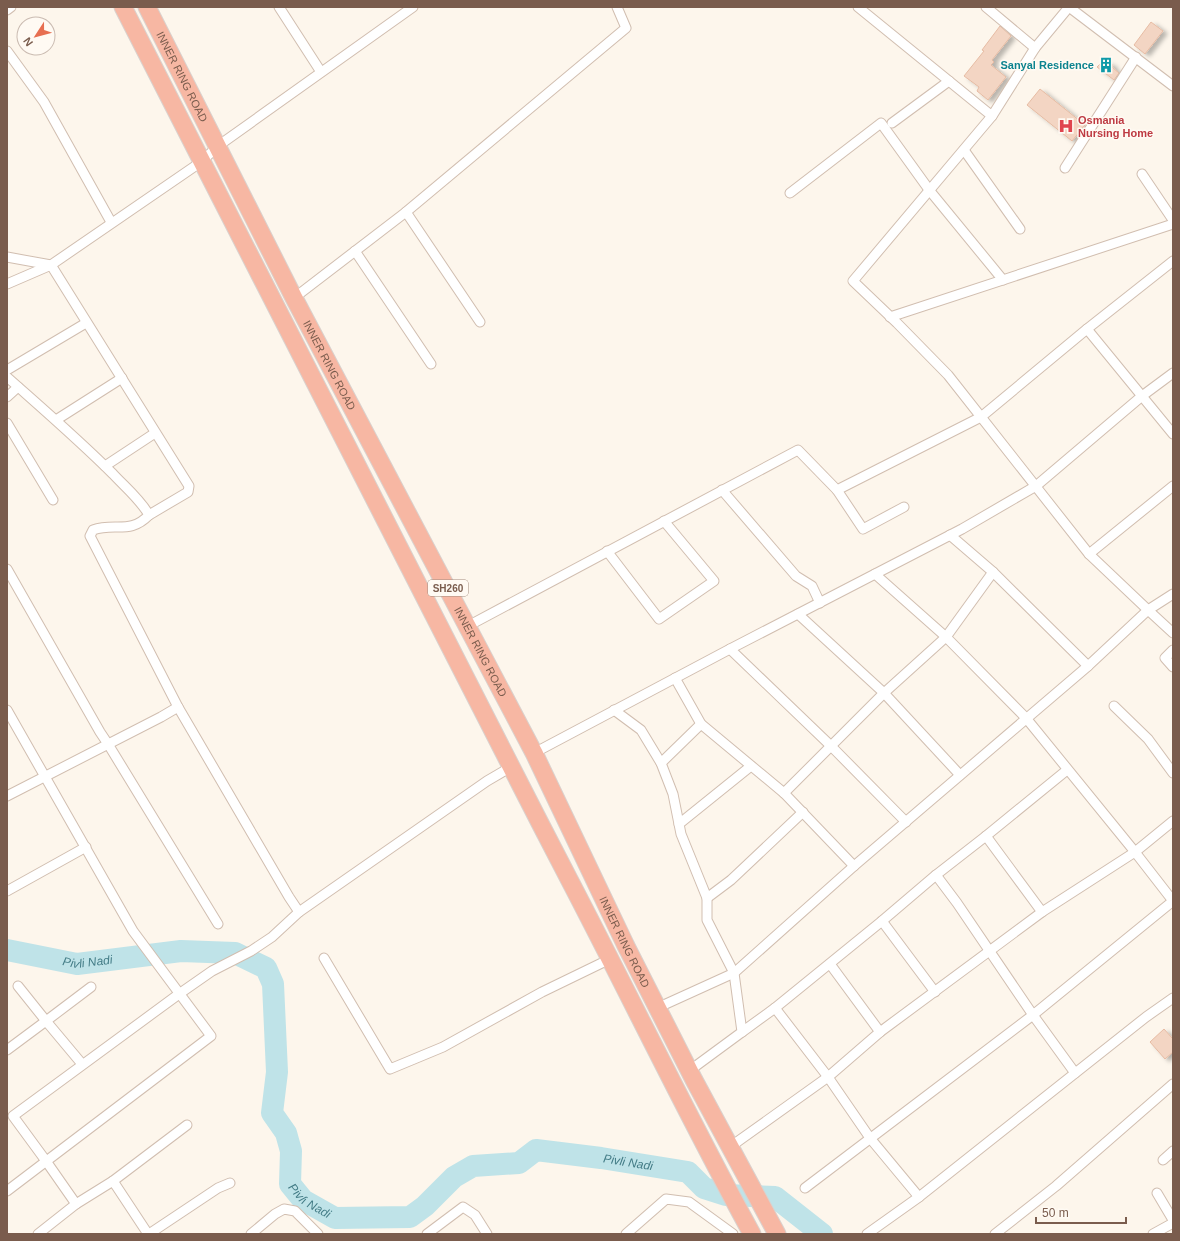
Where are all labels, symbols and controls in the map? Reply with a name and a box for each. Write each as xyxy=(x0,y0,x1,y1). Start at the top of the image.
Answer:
north arrow xyxy=(16,16,56,56)
street label: INNER RING ROAD xyxy=(154,29,210,124)
text: N xyxy=(21,35,35,49)
building icon: Sanyal Residence xyxy=(1097,56,1115,74)
place label: Sanyal Residence xyxy=(1000,59,1094,71)
place label: Osmania Nursing Home xyxy=(1078,114,1153,139)
hospital icon: Osmania Nursing Home xyxy=(1057,117,1075,135)
street label: INNER RING ROAD xyxy=(301,318,358,412)
road number: SH260 xyxy=(428,580,468,596)
street label: INNER RING ROAD xyxy=(452,605,509,699)
street label: INNER RING ROAD xyxy=(597,895,652,989)
water label: Pivli Nadi xyxy=(61,953,114,972)
water label: Pivli Nadi xyxy=(602,1151,654,1173)
water label: Pivli Nadi xyxy=(285,1181,334,1221)
scale bar xyxy=(1036,1199,1126,1225)
text: 50 m xyxy=(1042,1206,1069,1220)

